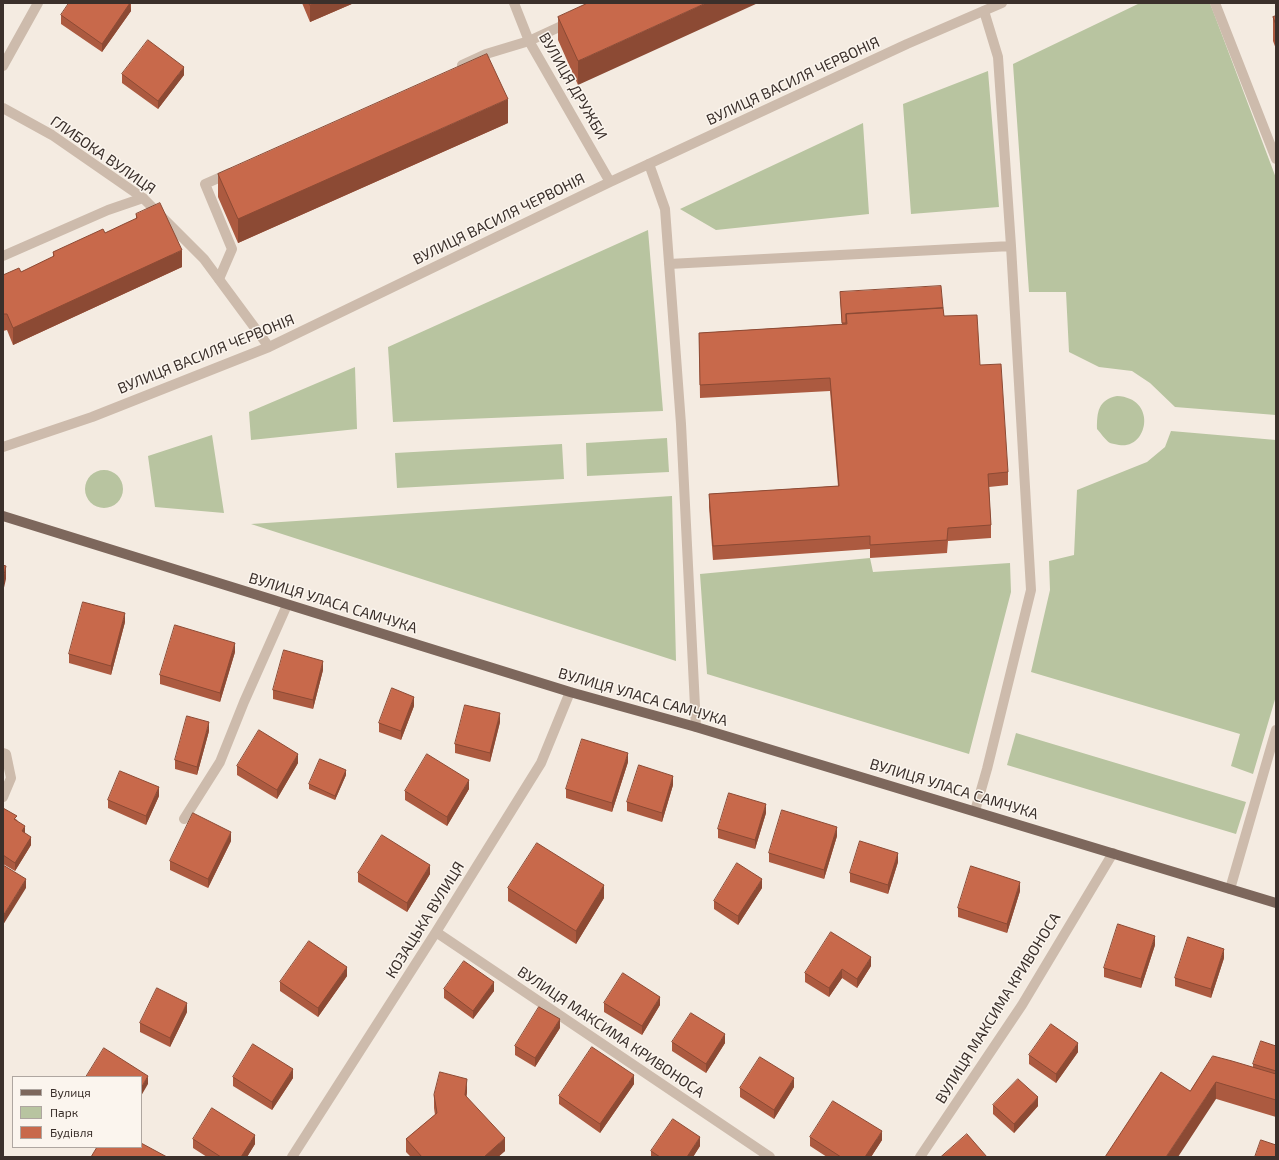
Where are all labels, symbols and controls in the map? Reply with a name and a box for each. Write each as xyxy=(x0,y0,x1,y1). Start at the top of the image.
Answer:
street label: ВУЛИЦЯ ДРУЖБИ xyxy=(535,29,611,143)
street label: ВУЛИЦЯ ВАСИЛЯ ЧЕРВОНІЯ xyxy=(704,33,882,129)
street label: ГЛИБОКА ВУЛИЦЯ xyxy=(47,112,159,198)
street label: ВУЛИЦЯ ВАСИЛЯ ЧЕРВОНІЯ xyxy=(410,169,588,269)
street label: ВУЛИЦЯ ВАСИЛЯ ЧЕРВОНІЯ xyxy=(115,310,297,398)
street label: ВУЛИЦЯ УЛАСА САМЧУКА xyxy=(247,569,419,637)
street label: ВУЛИЦЯ УЛАСА САМЧУКА xyxy=(556,664,730,730)
street label: ВУЛИЦЯ УЛАСА САМЧУКА xyxy=(868,755,1040,823)
street label: КОЗАЦЬКА ВУЛИЦЯ xyxy=(382,858,468,982)
street label: ВУЛИЦЯ МАКСИМА КРИВОНОСА xyxy=(932,909,1064,1107)
street label: ВУЛИЦЯ МАКСИМА КРИВОНОСА xyxy=(514,963,708,1101)
legend xyxy=(12,1076,142,1148)
text: Вулиця xyxy=(50,1085,91,1099)
text: Парк xyxy=(50,1105,78,1119)
text: Будівля xyxy=(50,1125,93,1139)

